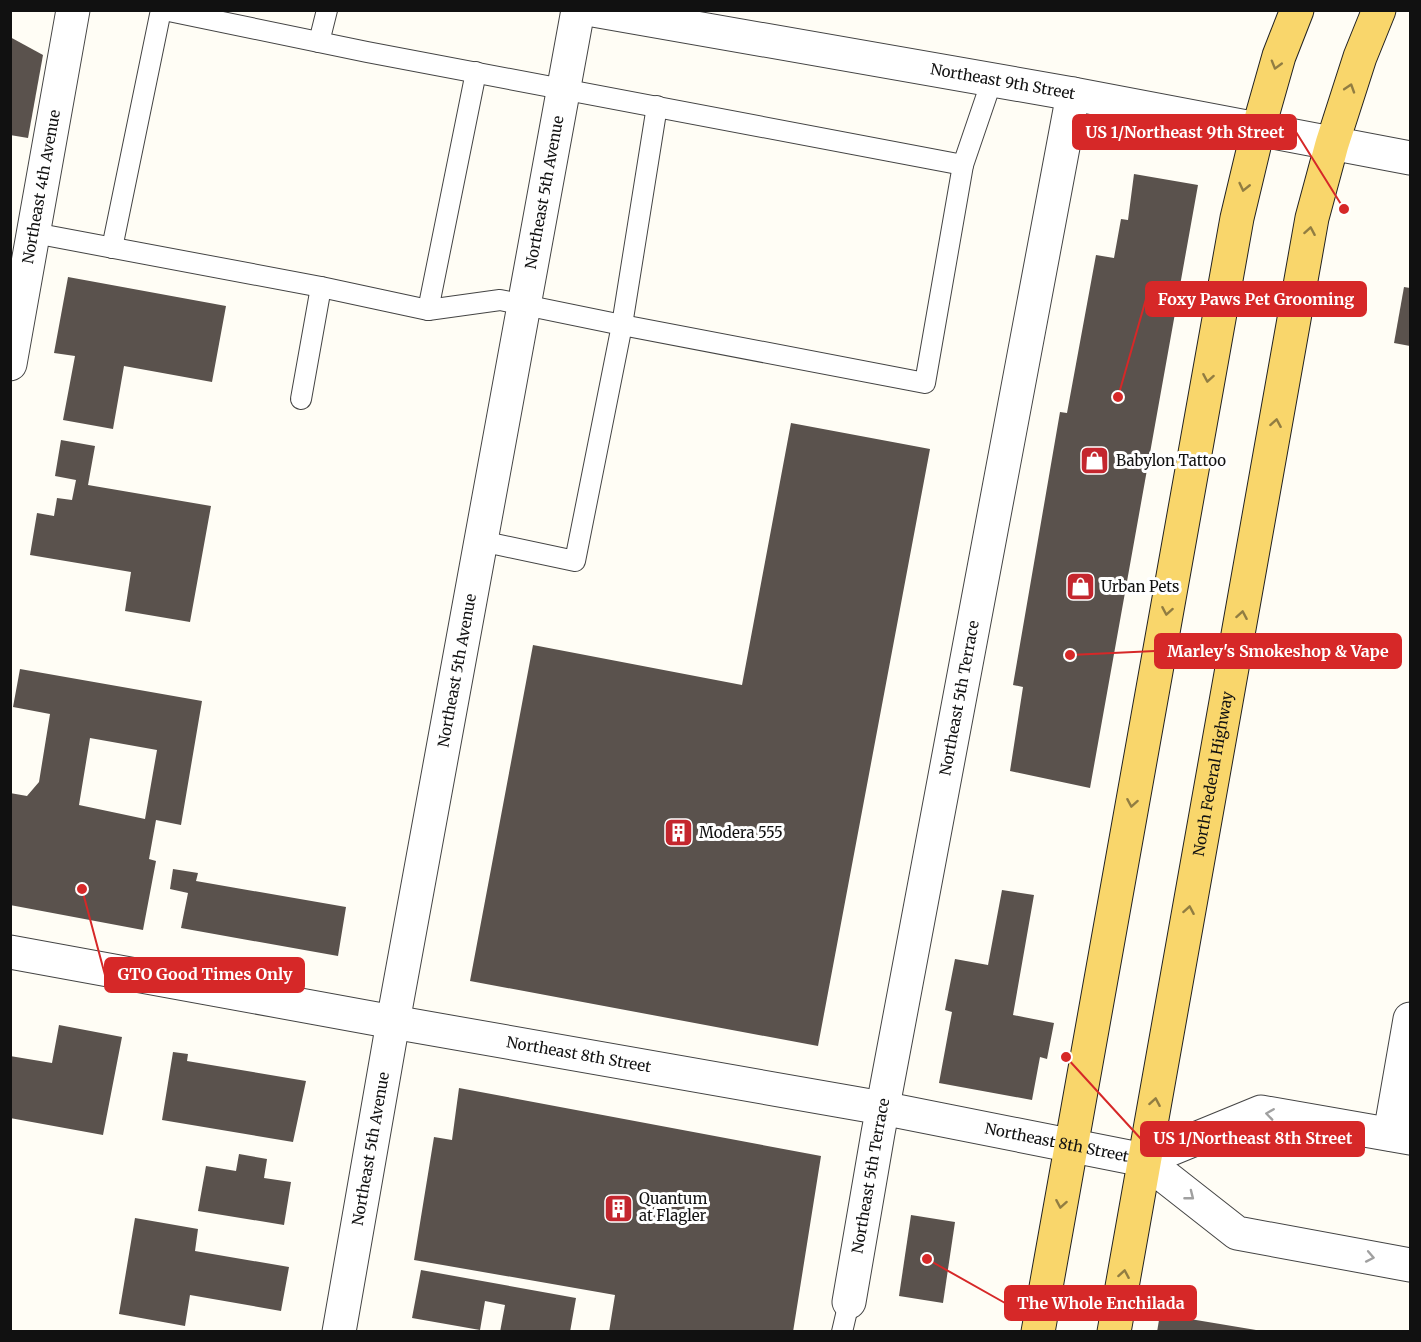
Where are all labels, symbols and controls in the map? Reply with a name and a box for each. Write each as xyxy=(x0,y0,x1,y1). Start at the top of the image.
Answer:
street label: Northeast 9th Street xyxy=(929,59,1077,103)
one-way arrow xyxy=(1271,59,1283,70)
one-way arrow xyxy=(1343,83,1355,94)
street label: Northeast 4th Avenue xyxy=(18,108,64,265)
street label: Northeast 5th Avenue xyxy=(521,114,568,271)
callout: US 1/Northeast 9th Street xyxy=(1073,115,1296,149)
text: US 1/Northeast 9th Street xyxy=(1086,122,1285,142)
one-way arrow xyxy=(1239,181,1252,191)
one-way arrow xyxy=(1303,227,1315,236)
callout: Foxy Paws Pet Grooming xyxy=(1146,282,1366,316)
text: Foxy Paws Pet Grooming xyxy=(1158,289,1354,309)
one-way arrow xyxy=(1203,374,1215,383)
one-way arrow xyxy=(1269,419,1281,428)
shop icon: Babylon Tattoo xyxy=(1079,445,1111,477)
place label: Babylon Tattoo xyxy=(1116,451,1226,470)
shop icon: Urban Pets xyxy=(1064,571,1096,603)
place label: Urban Pets xyxy=(1101,577,1179,596)
street label: Northeast 5th Avenue xyxy=(433,592,480,749)
one-way arrow xyxy=(1161,607,1173,616)
one-way arrow xyxy=(1235,611,1247,620)
street label: Northeast 5th Terrace xyxy=(935,619,983,777)
callout: Marley's Smokeshop & Vape xyxy=(1155,634,1401,668)
text: Marley's Smokeshop & Vape xyxy=(1167,641,1389,661)
street label: North Federal Highway xyxy=(1189,689,1237,858)
one-way arrow xyxy=(1126,798,1139,808)
building icon: Modera 555 xyxy=(662,817,694,849)
place label: Modera 555 xyxy=(699,823,783,842)
one-way arrow xyxy=(1182,906,1195,916)
callout: GTO Good Times Only xyxy=(105,958,304,992)
text: GTO Good Times Only xyxy=(118,964,293,984)
street label: Northeast 8th Street xyxy=(505,1032,653,1076)
street label: Northeast 5th Avenue xyxy=(348,1070,393,1227)
street label: Northeast 5th Terrace xyxy=(847,1096,893,1255)
one-way arrow xyxy=(1148,1098,1160,1107)
one-way arrow xyxy=(1266,1108,1275,1120)
street label: Northeast 8th Street xyxy=(983,1119,1131,1166)
callout: US 1/Northeast 8th Street xyxy=(1141,1122,1364,1156)
text: US 1/Northeast 8th Street xyxy=(1154,1128,1353,1148)
place label: Quantum at Flagler xyxy=(639,1189,707,1225)
one-way arrow xyxy=(1183,1189,1194,1200)
building icon: Quantum at Flagler xyxy=(602,1192,634,1224)
one-way arrow xyxy=(1055,1198,1068,1208)
one-way arrow xyxy=(1366,1251,1375,1263)
one-way arrow xyxy=(1117,1269,1130,1279)
callout: The Whole Enchilada xyxy=(1005,1286,1196,1320)
text: The Whole Enchilada xyxy=(1017,1293,1185,1313)

